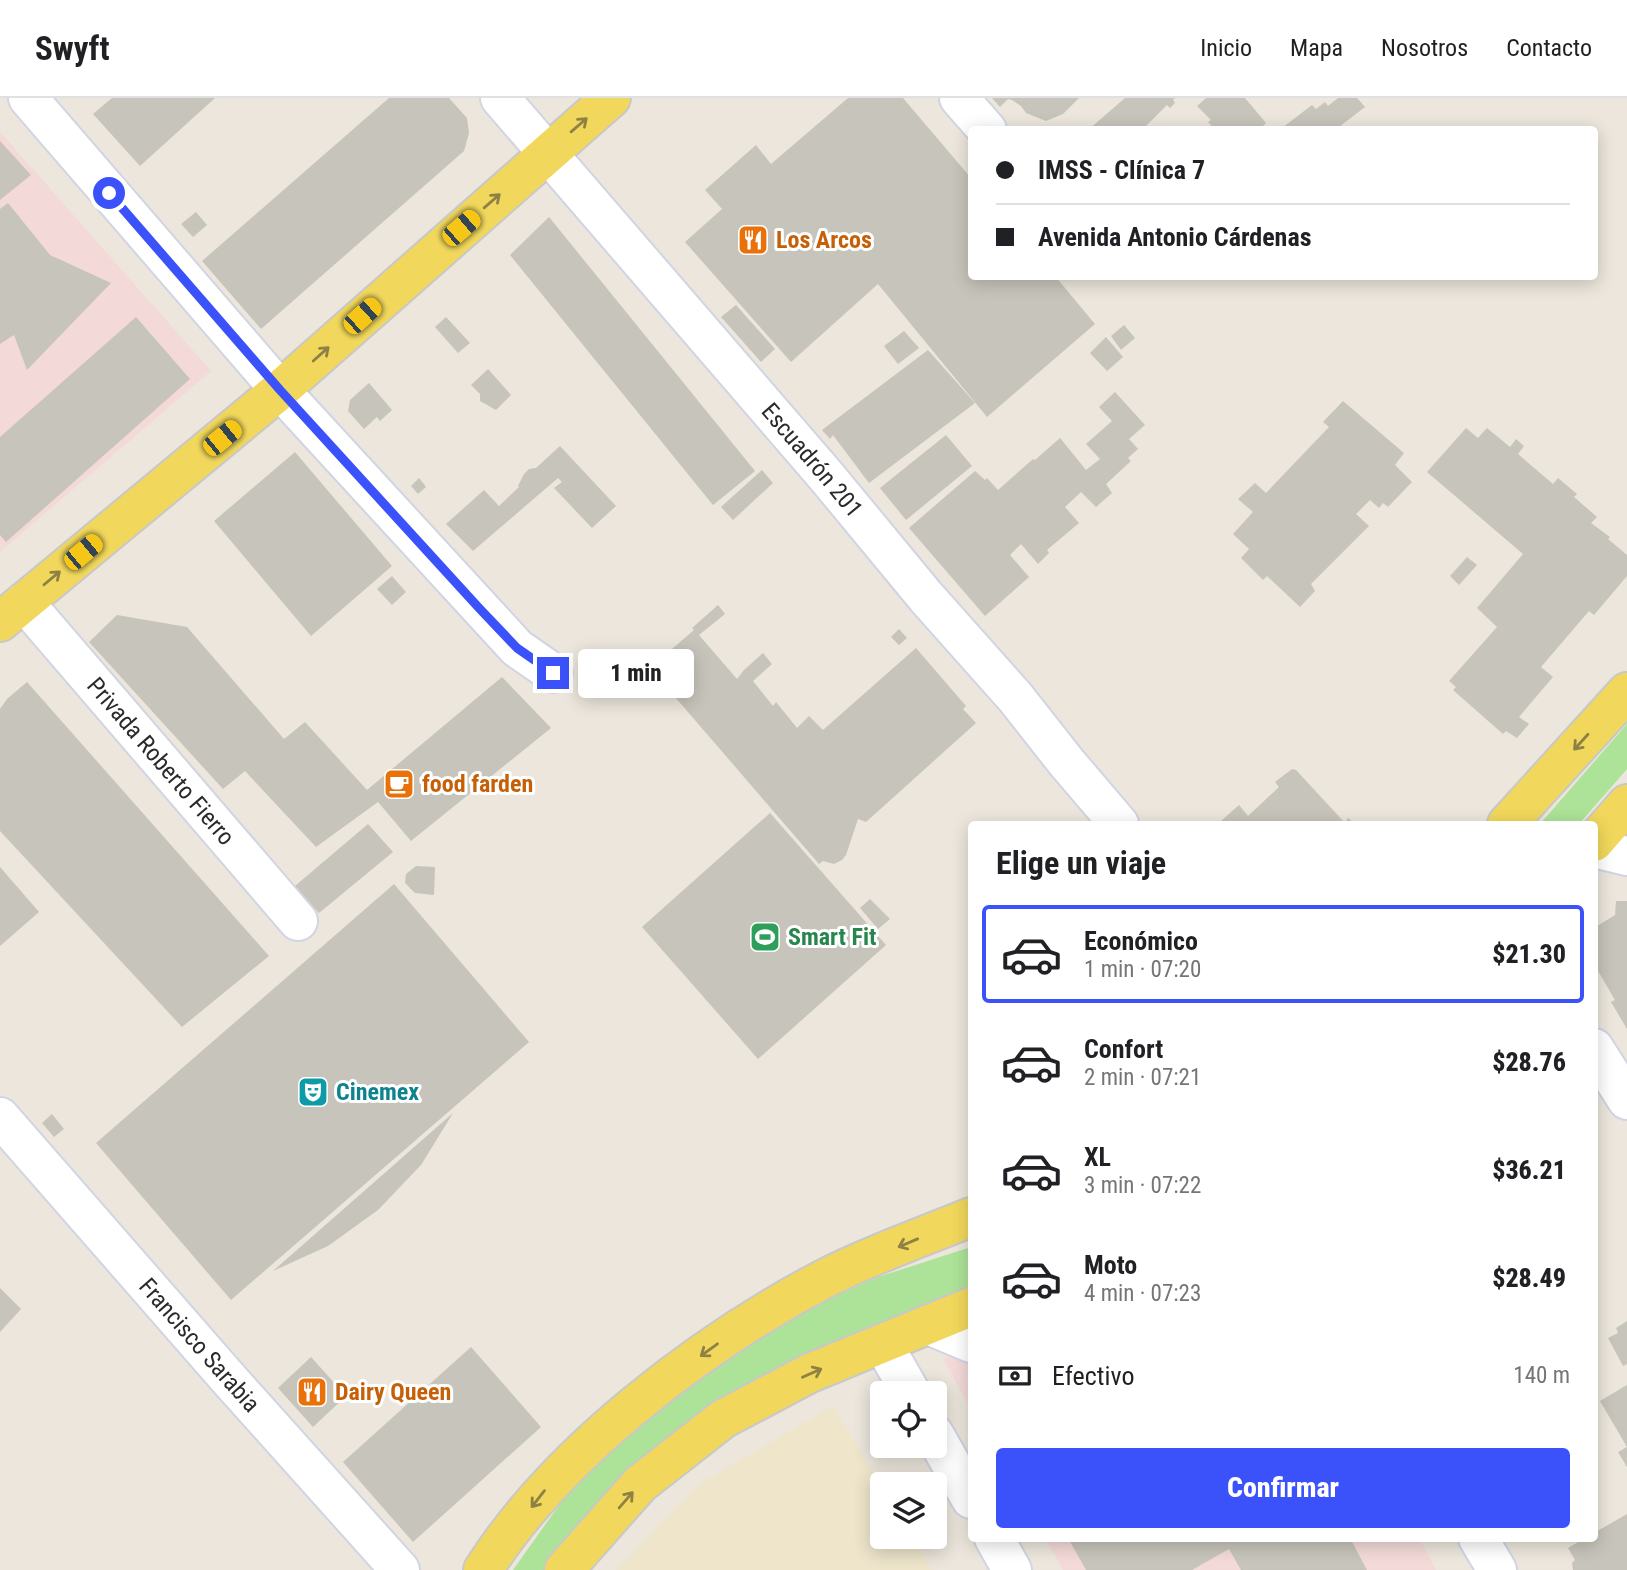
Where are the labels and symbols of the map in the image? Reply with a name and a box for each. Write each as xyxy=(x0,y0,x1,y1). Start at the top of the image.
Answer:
one-way arrow xyxy=(570,117,588,133)
route start xyxy=(93,177,125,209)
one-way arrow xyxy=(483,193,501,209)
car xyxy=(439,206,484,250)
restaurant icon: Los Arcos xyxy=(736,223,770,257)
place label: Los Arcos xyxy=(776,226,872,254)
car xyxy=(340,294,385,338)
one-way arrow xyxy=(311,346,329,362)
street label: Escuadrón 201 xyxy=(756,398,868,523)
car xyxy=(200,417,245,459)
car xyxy=(61,530,106,574)
one-way arrow xyxy=(43,570,61,586)
callout: 1 min xyxy=(578,648,693,698)
route end xyxy=(537,657,569,689)
street label: Privada Roberto Fierro xyxy=(81,672,240,851)
one-way arrow xyxy=(1573,733,1590,750)
cafe icon: food farden xyxy=(382,767,416,801)
place label: food farden xyxy=(422,770,533,798)
sports icon: Smart Fit xyxy=(748,920,782,954)
place label: Smart Fit xyxy=(788,923,876,951)
theatre icon: Cinemex xyxy=(296,1075,330,1109)
place label: Cinemex xyxy=(336,1078,419,1106)
one-way arrow xyxy=(898,1237,920,1250)
street label: Francisco Sarabia xyxy=(133,1273,266,1418)
one-way arrow xyxy=(700,1343,719,1358)
one-way arrow xyxy=(801,1366,822,1379)
restaurant icon: Dairy Queen xyxy=(295,1375,329,1409)
place label: Dairy Queen xyxy=(335,1378,451,1406)
one-way arrow xyxy=(530,1490,545,1508)
one-way arrow xyxy=(618,1492,634,1510)

